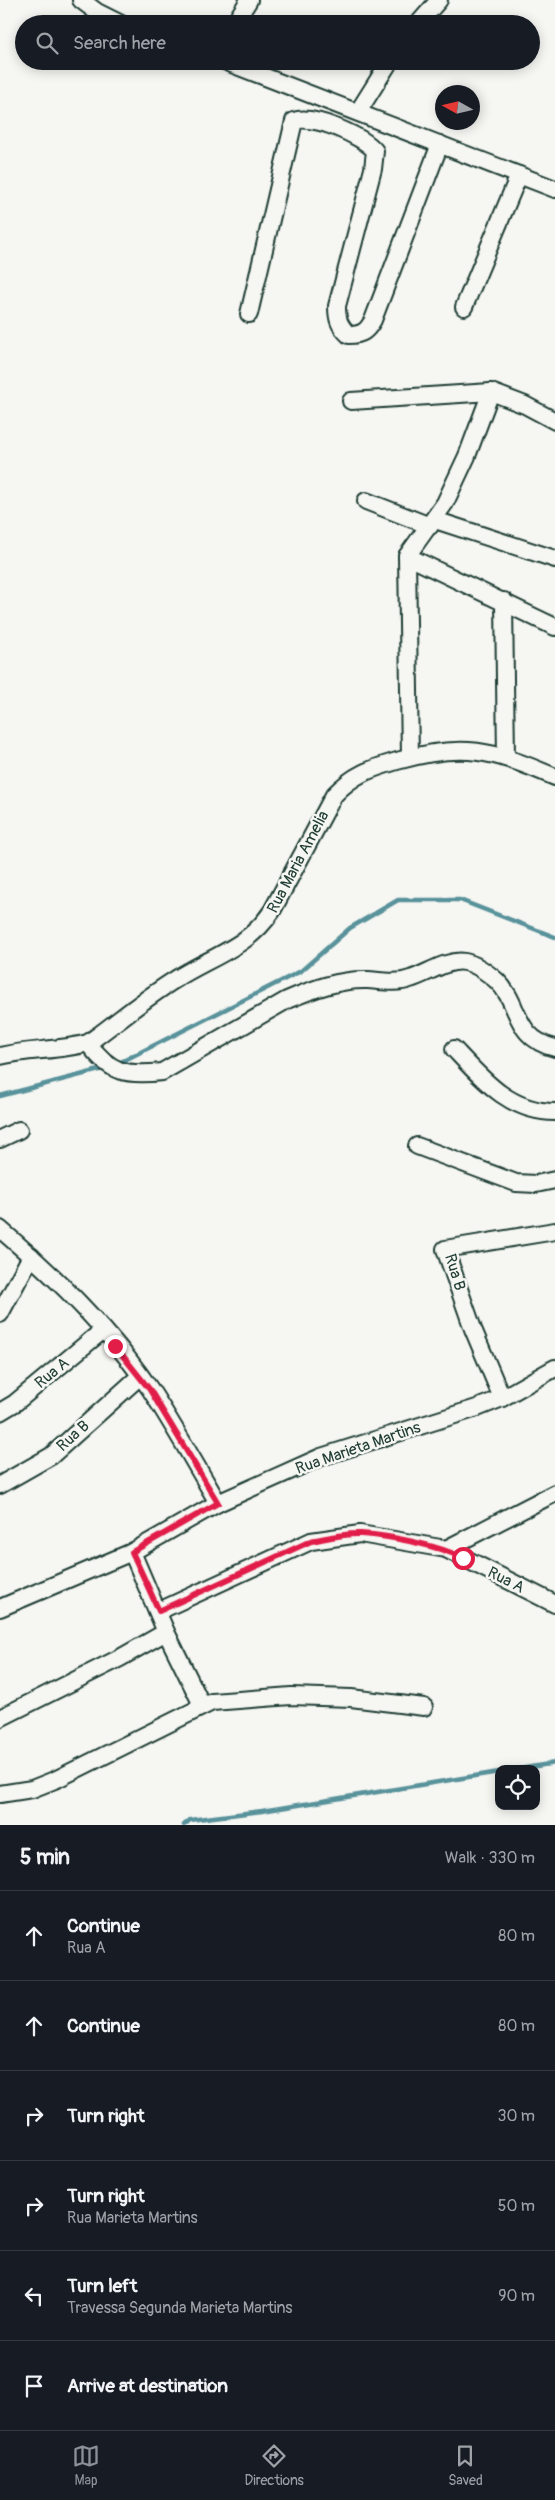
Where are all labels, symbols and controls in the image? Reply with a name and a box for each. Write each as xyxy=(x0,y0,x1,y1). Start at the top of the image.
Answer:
search box xyxy=(15,15,540,70)
icon: search xyxy=(33,29,61,57)
text: Search here xyxy=(73,31,166,55)
north arrow xyxy=(435,85,480,130)
street label: Rua Maria Amelia xyxy=(263,807,333,917)
street label: Rua B xyxy=(440,1251,470,1293)
route end xyxy=(104,1335,127,1358)
street label: Rua A xyxy=(31,1353,73,1393)
street label: Rua B xyxy=(52,1416,94,1456)
street label: Rua Marieta Martins xyxy=(293,1417,423,1479)
route start xyxy=(452,1547,475,1570)
street label: Rua A xyxy=(484,1562,528,1598)
map controls xyxy=(495,1765,540,1810)
button: locate xyxy=(495,1765,540,1810)
text: 5 min xyxy=(20,1844,70,1871)
text: Walk · 330 m xyxy=(445,1848,535,1868)
text: Continue xyxy=(67,1914,140,1938)
icon: ahead xyxy=(20,1922,48,1950)
text: 80 m xyxy=(498,1926,535,1946)
text: Rua A xyxy=(67,1938,106,1958)
icon: ahead xyxy=(20,2012,48,2040)
text: Continue xyxy=(67,2014,140,2038)
text: 80 m xyxy=(498,2016,535,2036)
icon: right xyxy=(20,2102,48,2130)
text: Turn right xyxy=(67,2104,145,2128)
text: 30 m xyxy=(497,2106,535,2126)
text: Turn right xyxy=(67,2184,145,2208)
icon: right xyxy=(20,2192,48,2220)
text: 50 m xyxy=(498,2196,535,2216)
text: Rua Marieta Martins xyxy=(67,2208,198,2228)
text: Turn left xyxy=(67,2274,137,2298)
icon: left xyxy=(20,2282,48,2310)
text: 90 m xyxy=(498,2286,535,2306)
text: Travessa Segunda Marieta Martins xyxy=(67,2298,292,2318)
icon: arrive xyxy=(20,2372,48,2400)
text: Arrive at destination xyxy=(67,2374,228,2398)
tab: Map xyxy=(72,2442,100,2489)
tab: Directions xyxy=(244,2442,304,2489)
tab: Saved xyxy=(448,2442,483,2489)

